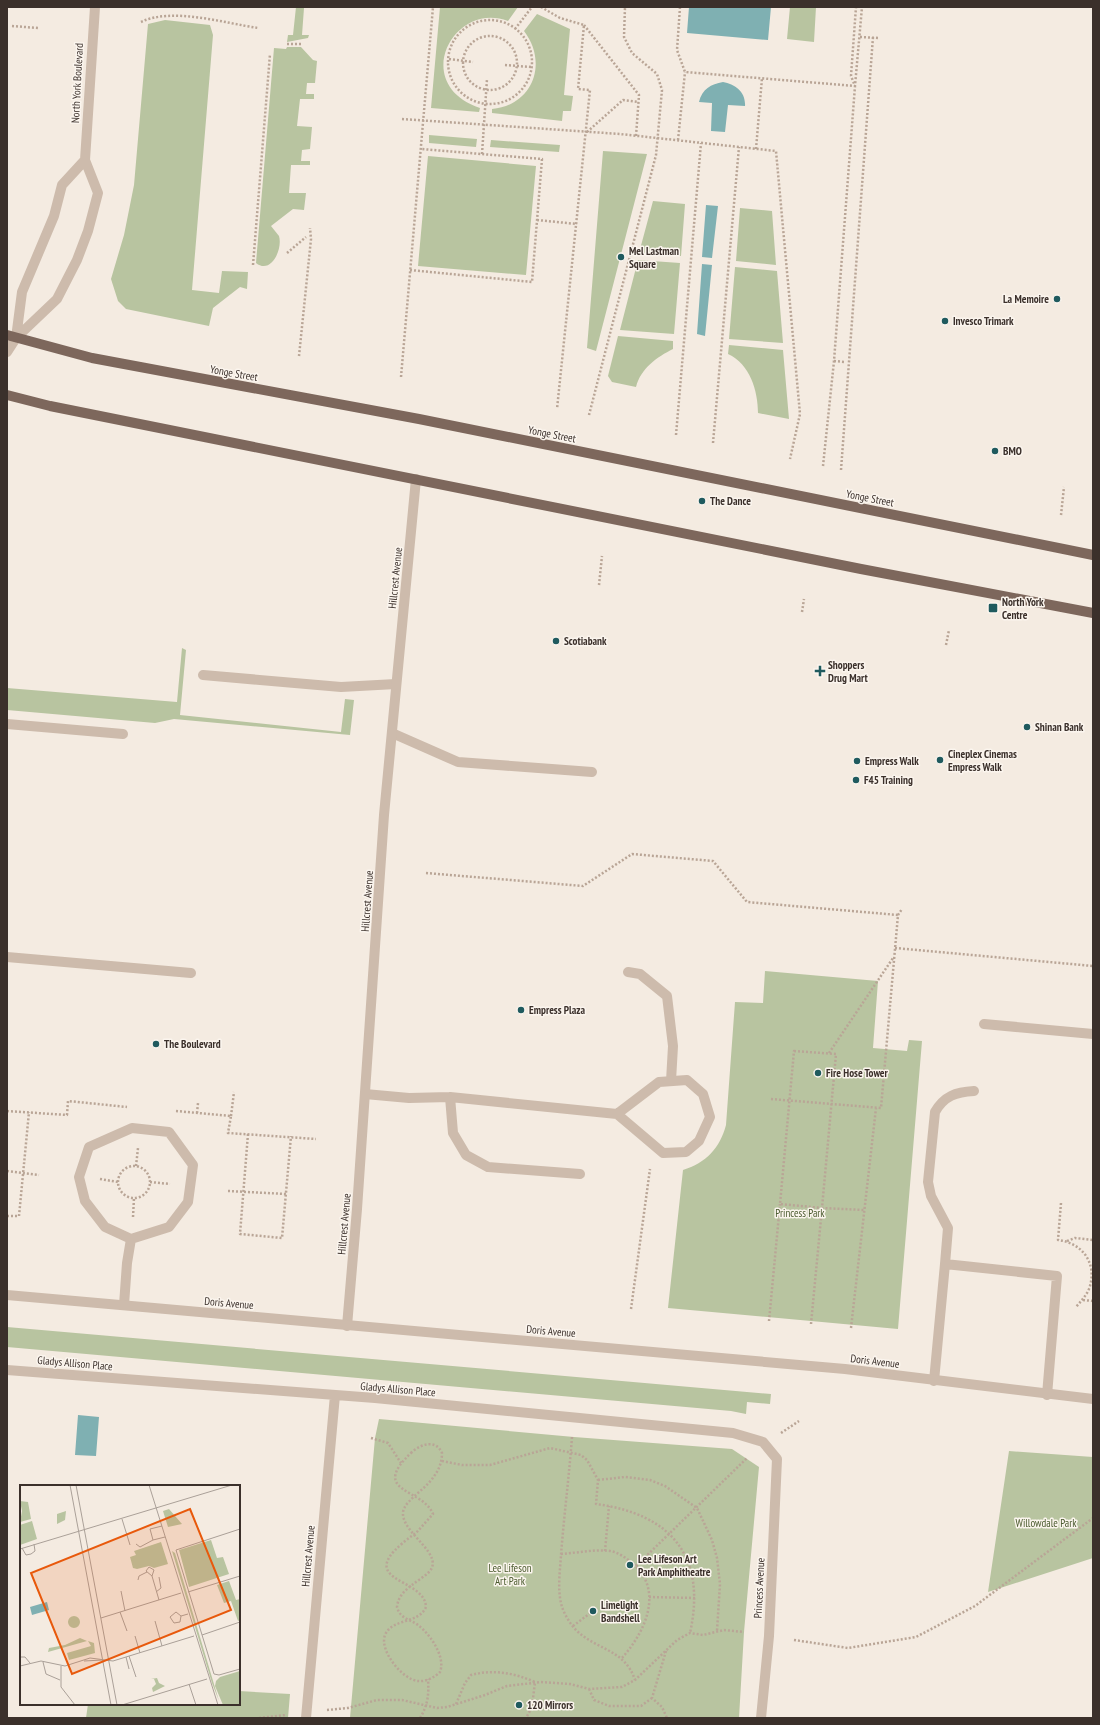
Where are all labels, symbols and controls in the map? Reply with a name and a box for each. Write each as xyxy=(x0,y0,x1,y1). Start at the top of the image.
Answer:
street label: North York Boulevard xyxy=(68,42,86,123)
place label: Mel Lastman Square xyxy=(629,244,679,271)
marker: Mel Lastman Square xyxy=(616,252,626,262)
place label: La Memoire xyxy=(1003,292,1049,306)
marker: La Memoire xyxy=(1052,294,1062,304)
place label: Invesco Trimark xyxy=(953,314,1014,328)
marker: Invesco Trimark xyxy=(940,316,950,326)
street label: Yonge Street xyxy=(209,362,259,384)
street label: Yonge Street xyxy=(527,423,577,445)
place label: BMO xyxy=(1003,444,1022,458)
marker: BMO xyxy=(990,446,1000,456)
street label: Yonge Street xyxy=(845,487,895,509)
place label: The Dance xyxy=(710,494,751,508)
marker: The Dance xyxy=(697,496,707,506)
street label: Hillcrest Avenue xyxy=(385,546,405,609)
place label: North York Centre xyxy=(1002,595,1044,622)
marker: North York Centre xyxy=(987,602,999,614)
place label: Scotiabank xyxy=(564,634,607,648)
marker: Scotiabank xyxy=(551,636,561,646)
place label: Shoppers Drug Mart xyxy=(828,658,868,685)
marker: Shoppers Drug Mart xyxy=(815,666,825,676)
place label: Shinan Bank xyxy=(1035,720,1084,734)
marker: Shinan Bank xyxy=(1022,722,1032,732)
place label: Cineplex Cinemas Empress Walk xyxy=(948,747,1017,774)
place label: Empress Walk xyxy=(865,754,919,768)
marker: Cineplex Cinemas Empress Walk xyxy=(935,755,945,765)
marker: Empress Walk xyxy=(852,756,862,766)
place label: F45 Training xyxy=(864,773,913,787)
marker: F45 Training xyxy=(851,775,861,785)
street label: Hillcrest Avenue xyxy=(358,869,376,932)
place label: Empress Plaza xyxy=(529,1003,585,1017)
marker: Empress Plaza xyxy=(516,1005,526,1015)
place label: The Boulevard xyxy=(164,1037,221,1051)
marker: The Boulevard xyxy=(151,1039,161,1049)
place label: Fire Hose Tower xyxy=(826,1066,889,1080)
marker: Fire Hose Tower xyxy=(813,1068,823,1078)
street label: Hillcrest Avenue xyxy=(334,1192,354,1255)
park label: Princess Park xyxy=(775,1206,825,1220)
street label: Doris Avenue xyxy=(204,1294,255,1312)
street label: Doris Avenue xyxy=(526,1322,577,1340)
street label: Doris Avenue xyxy=(850,1351,901,1371)
street label: Gladys Allison Place xyxy=(37,1353,114,1373)
street label: Gladys Allison Place xyxy=(360,1379,437,1399)
inset map xyxy=(20,1485,240,1705)
park label: Willowdale Park xyxy=(1016,1516,1077,1530)
street label: Hillcrest Avenue xyxy=(298,1524,318,1587)
place label: Lee Lifeson Art Park Amphitheatre xyxy=(638,1552,711,1579)
street label: Princess Avenue xyxy=(750,1557,768,1619)
marker: Lee Lifeson Art Park Amphitheatre xyxy=(625,1560,635,1570)
park label: Lee Lifeson Art Park xyxy=(489,1561,532,1588)
place label: Limelight Bandshell xyxy=(601,1598,640,1625)
marker: Limelight Bandshell xyxy=(588,1606,598,1616)
place label: 120 Mirrors xyxy=(527,1698,573,1712)
marker: 120 Mirrors xyxy=(514,1700,524,1710)

